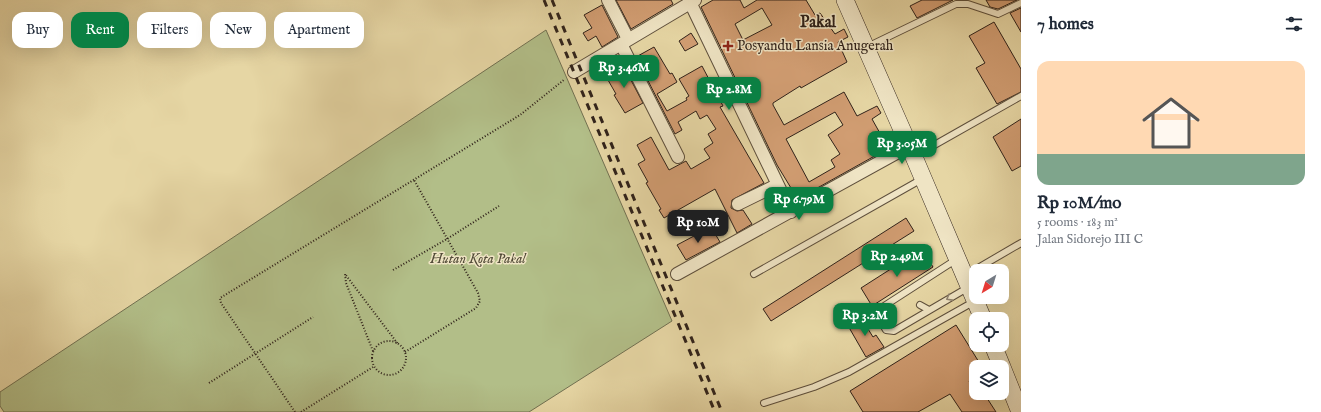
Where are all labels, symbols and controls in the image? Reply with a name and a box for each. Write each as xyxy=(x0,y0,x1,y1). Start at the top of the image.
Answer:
chip: Buy xyxy=(12,12,63,48)
chip: Rent xyxy=(71,12,129,48)
chip: Filters xyxy=(137,12,202,48)
chip: New xyxy=(210,12,266,48)
chip: Apartment xyxy=(274,12,364,48)
district label: Pakal xyxy=(800,13,837,33)
icon: filters xyxy=(1283,13,1305,35)
text: 7 homes xyxy=(1037,14,1094,35)
place label: Posyandu Lansia Anugerah xyxy=(737,37,894,55)
marker: Posyandu Lansia Anugerah xyxy=(722,40,734,52)
pin: Rp 3.46M xyxy=(583,55,665,89)
text: Rp 3.46M xyxy=(598,59,650,76)
pin: Rp 2.8M xyxy=(692,77,766,111)
text: Rp 2.8M xyxy=(706,81,752,98)
icon: home xyxy=(1135,87,1207,159)
pin: Rp 3.05M xyxy=(861,131,943,165)
text: Rp 3.05M xyxy=(877,135,927,152)
pin: Rp 6.79M xyxy=(758,187,840,221)
text: Rp 6.79M xyxy=(773,191,825,208)
text: Rp 10M/mo xyxy=(1037,193,1121,214)
pin: Rp 10M xyxy=(665,210,731,244)
text: Rp 10M xyxy=(676,214,720,231)
text: 5 rooms · 183 m² xyxy=(1037,214,1118,231)
text: Jalan Sidorejo III C xyxy=(1037,231,1143,248)
pin: Rp 2.49M xyxy=(856,244,938,278)
text: Rp 2.49M xyxy=(871,248,923,265)
park label: Hutan Kota Pakal xyxy=(429,250,527,268)
north arrow xyxy=(969,264,1009,304)
map controls xyxy=(969,264,1009,400)
one-way arrow xyxy=(946,294,953,301)
pin: Rp 3.2M xyxy=(828,303,902,337)
text: Rp 3.2M xyxy=(842,307,888,324)
button: locate xyxy=(969,312,1009,352)
button: layers xyxy=(969,360,1009,400)

